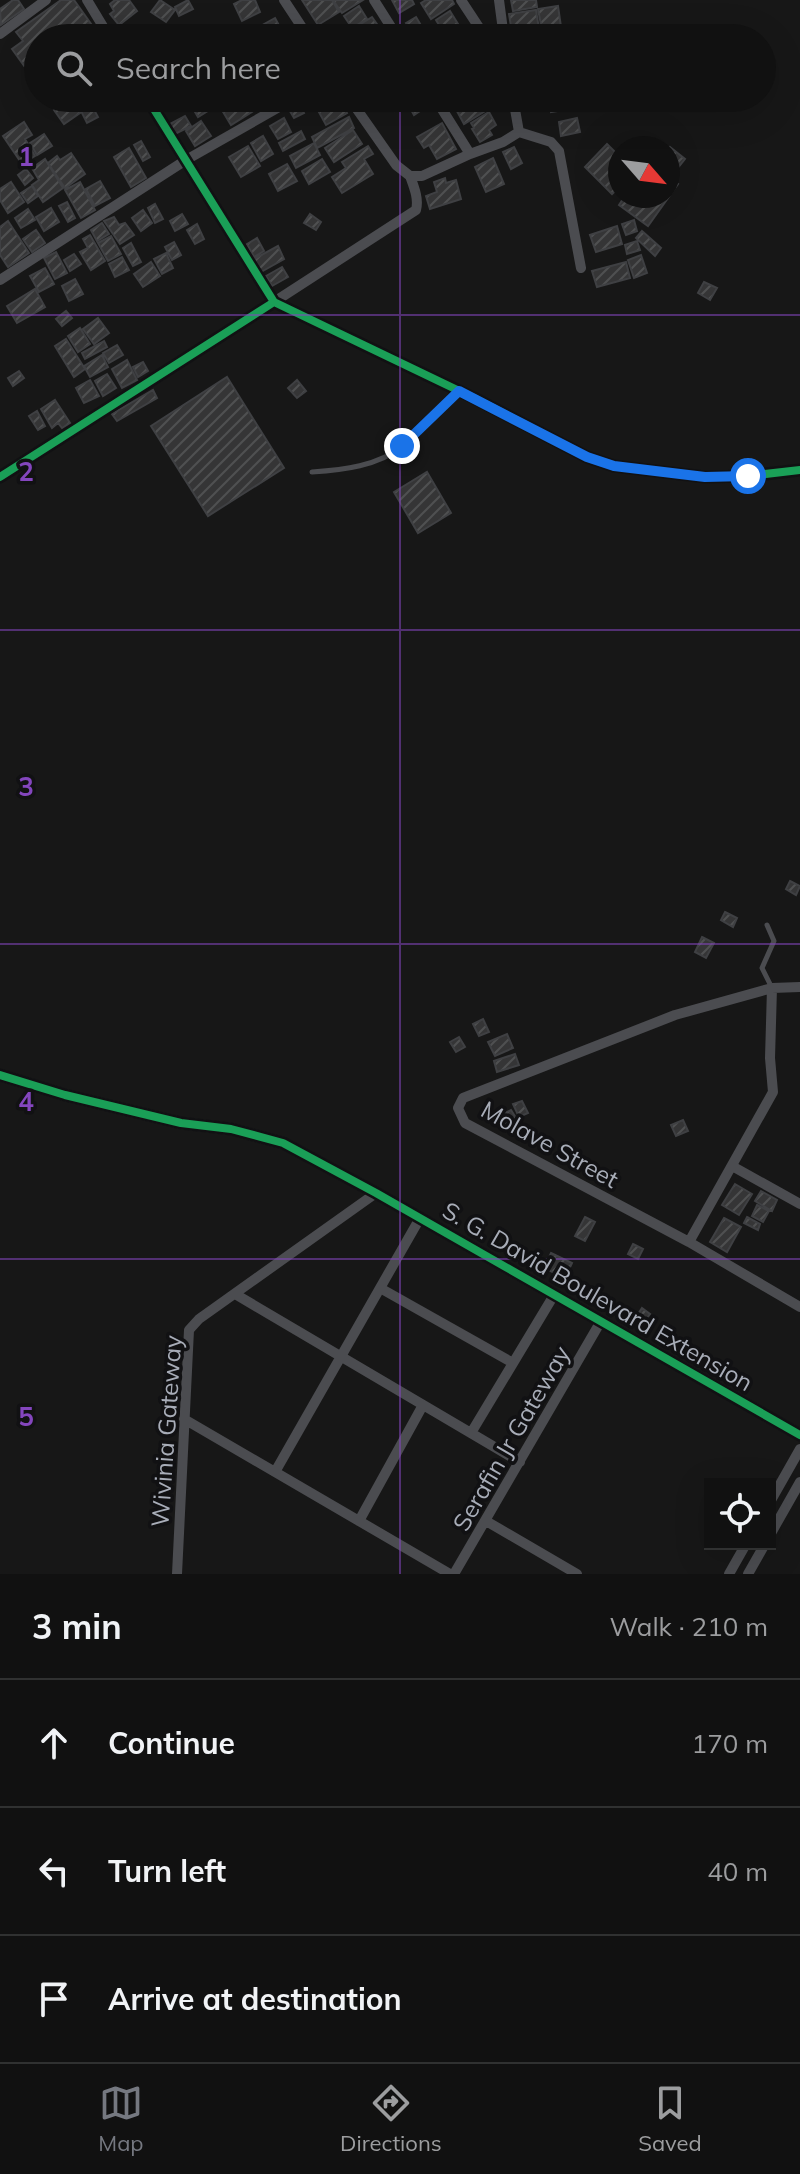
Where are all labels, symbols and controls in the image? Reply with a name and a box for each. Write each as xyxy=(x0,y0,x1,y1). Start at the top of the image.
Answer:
search box xyxy=(24,24,776,112)
icon: search xyxy=(52,46,96,90)
text: Search here xyxy=(116,49,281,87)
north arrow xyxy=(608,136,680,208)
text: 1 xyxy=(18,140,34,173)
route end xyxy=(384,428,420,464)
text: 2 xyxy=(18,455,34,488)
route start xyxy=(730,458,766,494)
text: 3 xyxy=(18,770,34,803)
text: 4 xyxy=(18,1085,34,1118)
street label: Molave Street xyxy=(476,1094,624,1194)
street label: S. G. David Boulevard Extension xyxy=(437,1195,759,1397)
street label: Wivinia Gateway xyxy=(144,1334,188,1528)
street label: Serafin Jr Gateway xyxy=(446,1340,576,1536)
text: 5 xyxy=(18,1400,34,1433)
map controls xyxy=(704,1478,776,1550)
button: locate xyxy=(704,1478,776,1550)
text: 3 min xyxy=(32,1605,122,1648)
text: Walk · 210 m xyxy=(609,1610,768,1643)
icon: ahead xyxy=(32,1721,76,1765)
text: Continue xyxy=(108,1724,235,1762)
text: 170 m xyxy=(692,1727,768,1760)
icon: left xyxy=(32,1849,76,1893)
text: Turn left xyxy=(108,1852,226,1890)
text: 40 m xyxy=(707,1855,768,1888)
icon: arrive xyxy=(32,1977,76,2021)
text: Arrive at destination xyxy=(108,1980,402,2018)
tab: Map xyxy=(98,2081,144,2157)
tab: Directions xyxy=(340,2081,442,2157)
tab: Saved xyxy=(638,2081,702,2157)

